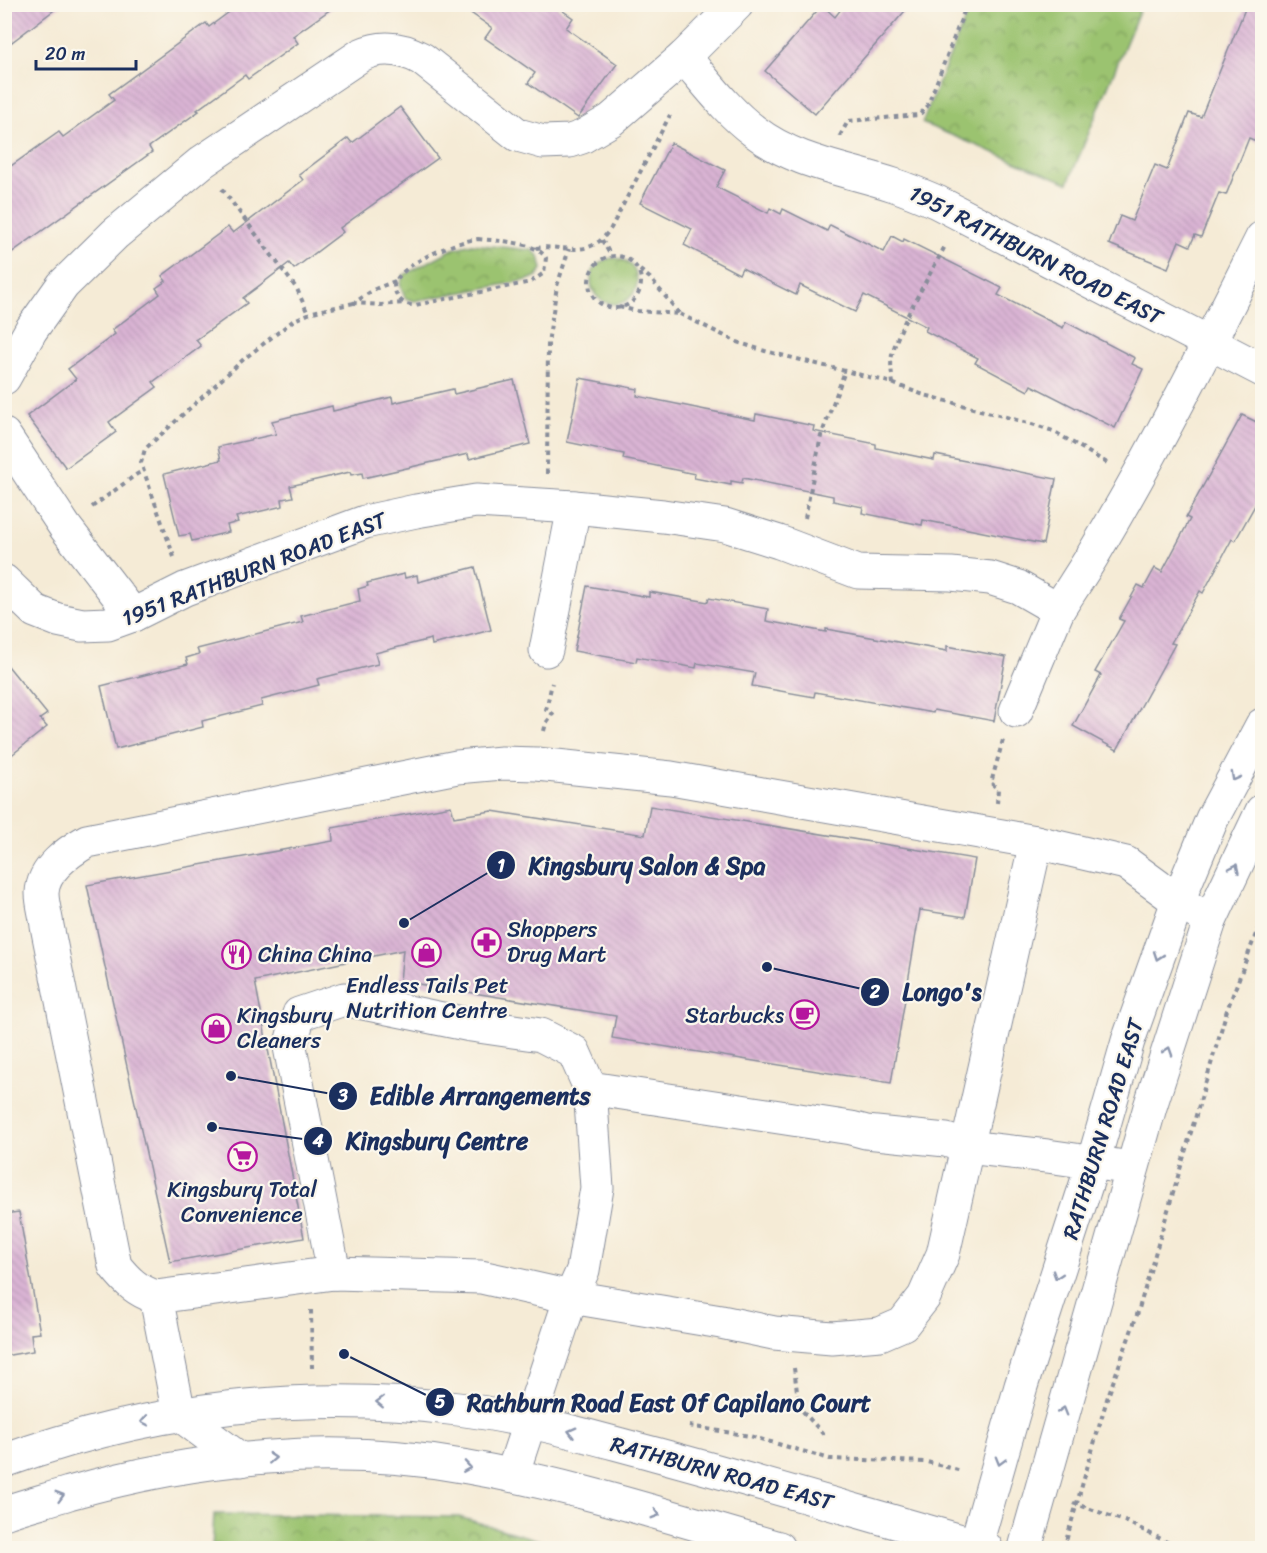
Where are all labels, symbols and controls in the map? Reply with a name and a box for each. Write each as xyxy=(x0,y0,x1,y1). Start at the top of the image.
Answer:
scale bar xyxy=(36,33,136,71)
text: 20 m xyxy=(45,38,85,70)
street label: 1951 RATHBURN ROAD EAST xyxy=(902,174,1172,337)
street label: 1951 RATHBURN ROAD EAST xyxy=(116,500,394,638)
one-way arrow xyxy=(1231,770,1242,781)
callout: Kingsbury Salon & Spa xyxy=(486,844,778,886)
text: Kingsbury Salon & Spa xyxy=(527,845,766,887)
text: 1 xyxy=(497,850,505,882)
one-way arrow xyxy=(1228,863,1240,874)
place label: Shoppers Drug Mart xyxy=(507,910,607,974)
pharmacy icon: Shoppers Drug Mart xyxy=(470,926,502,958)
place label: China China xyxy=(258,935,372,974)
shop icon: Endless Tails Pet Nutrition Centre xyxy=(411,937,443,969)
restaurant icon: China China xyxy=(221,938,253,970)
one-way arrow xyxy=(1153,950,1166,961)
place label: Endless Tails Pet Nutrition Centre xyxy=(346,966,509,1030)
callout: Longo's xyxy=(860,971,993,1013)
text: Longo's xyxy=(902,971,983,1013)
text: 2 xyxy=(869,976,881,1008)
place label: Kingsbury Cleaners xyxy=(237,996,333,1060)
place label: Starbucks xyxy=(685,996,784,1035)
cafe icon: Starbucks xyxy=(789,999,821,1031)
shop icon: Kingsbury Cleaners xyxy=(200,1012,232,1044)
street label: RATHBURN ROAD EAST xyxy=(1051,1012,1156,1244)
one-way arrow xyxy=(1161,1046,1173,1057)
callout: Edible Arrangements xyxy=(328,1075,602,1117)
text: Edible Arrangements xyxy=(369,1075,592,1117)
text: 3 xyxy=(337,1080,348,1112)
callout: Kingsbury Centre xyxy=(303,1120,541,1162)
text: Kingsbury Centre xyxy=(345,1120,529,1162)
text: 4 xyxy=(311,1125,324,1157)
supermarket icon: Kingsbury Total Convenience xyxy=(226,1141,258,1173)
place label: Kingsbury Total Convenience xyxy=(167,1170,317,1234)
one-way arrow xyxy=(1052,1269,1065,1280)
callout: Rathburn Road East Of Capilano Court xyxy=(425,1381,884,1423)
text: Rathburn Road East Of Capilano Court xyxy=(466,1382,872,1424)
text: 5 xyxy=(435,1386,446,1418)
one-way arrow xyxy=(376,1395,385,1408)
one-way arrow xyxy=(1056,1406,1068,1417)
one-way arrow xyxy=(140,1414,150,1427)
street label: RATHBURN ROAD EAST xyxy=(606,1424,839,1522)
one-way arrow xyxy=(567,1427,578,1439)
one-way arrow xyxy=(268,1452,277,1465)
one-way arrow xyxy=(995,1455,1007,1466)
one-way arrow xyxy=(462,1460,471,1472)
one-way arrow xyxy=(54,1491,65,1503)
one-way arrow xyxy=(651,1506,661,1519)

